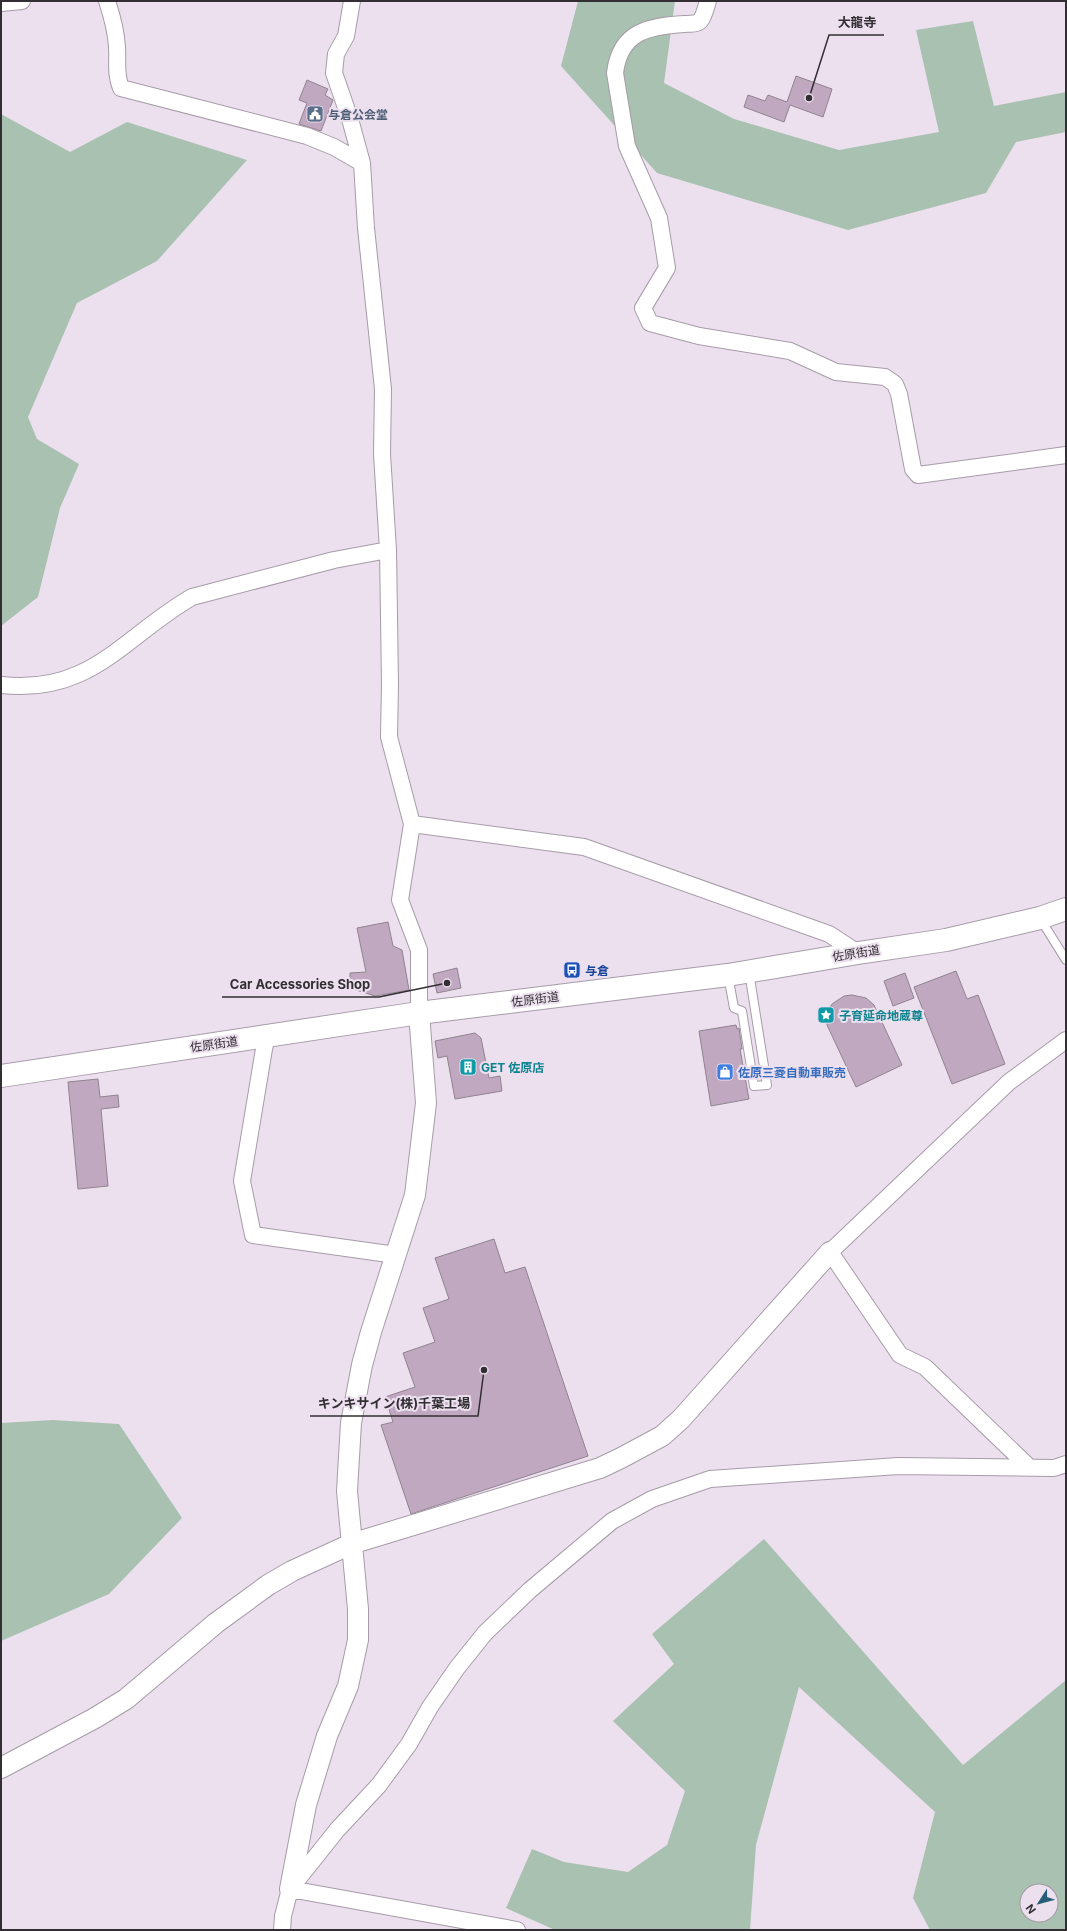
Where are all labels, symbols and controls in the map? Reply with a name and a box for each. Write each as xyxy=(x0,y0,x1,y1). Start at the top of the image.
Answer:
callout: 大龍寺 xyxy=(829,10,884,35)
text: 大龍寺 xyxy=(837,14,877,30)
public building icon: 与倉公会堂 xyxy=(305,104,325,124)
place label: 与倉公会堂 xyxy=(328,107,388,122)
street label: 佐原街道 xyxy=(831,942,881,964)
bus stop icon: 与倉 xyxy=(562,960,582,980)
place label: 与倉 xyxy=(585,963,609,978)
callout: Car Accessories Shop xyxy=(222,972,379,997)
text: Car Accessories Shop xyxy=(230,976,370,992)
street label: 佐原街道 xyxy=(510,989,560,1009)
place icon: 子育延命地蔵尊 xyxy=(816,1005,836,1025)
place label: 子育延命地蔵尊 xyxy=(839,1008,923,1023)
street label: 佐原街道 xyxy=(189,1033,239,1055)
building icon: GET 佐原店 xyxy=(458,1057,478,1077)
place label: GET 佐原店 xyxy=(481,1060,544,1075)
shop icon: 佐原三菱自動車販売 xyxy=(715,1062,735,1082)
place label: 佐原三菱自動車販売 xyxy=(738,1065,846,1080)
callout: キンキサイン(株)千葉工場 xyxy=(310,1391,478,1416)
text: キンキサイン(株)千葉工場 xyxy=(318,1395,470,1411)
north arrow xyxy=(1019,1883,1059,1923)
text: N xyxy=(1023,1901,1039,1916)

